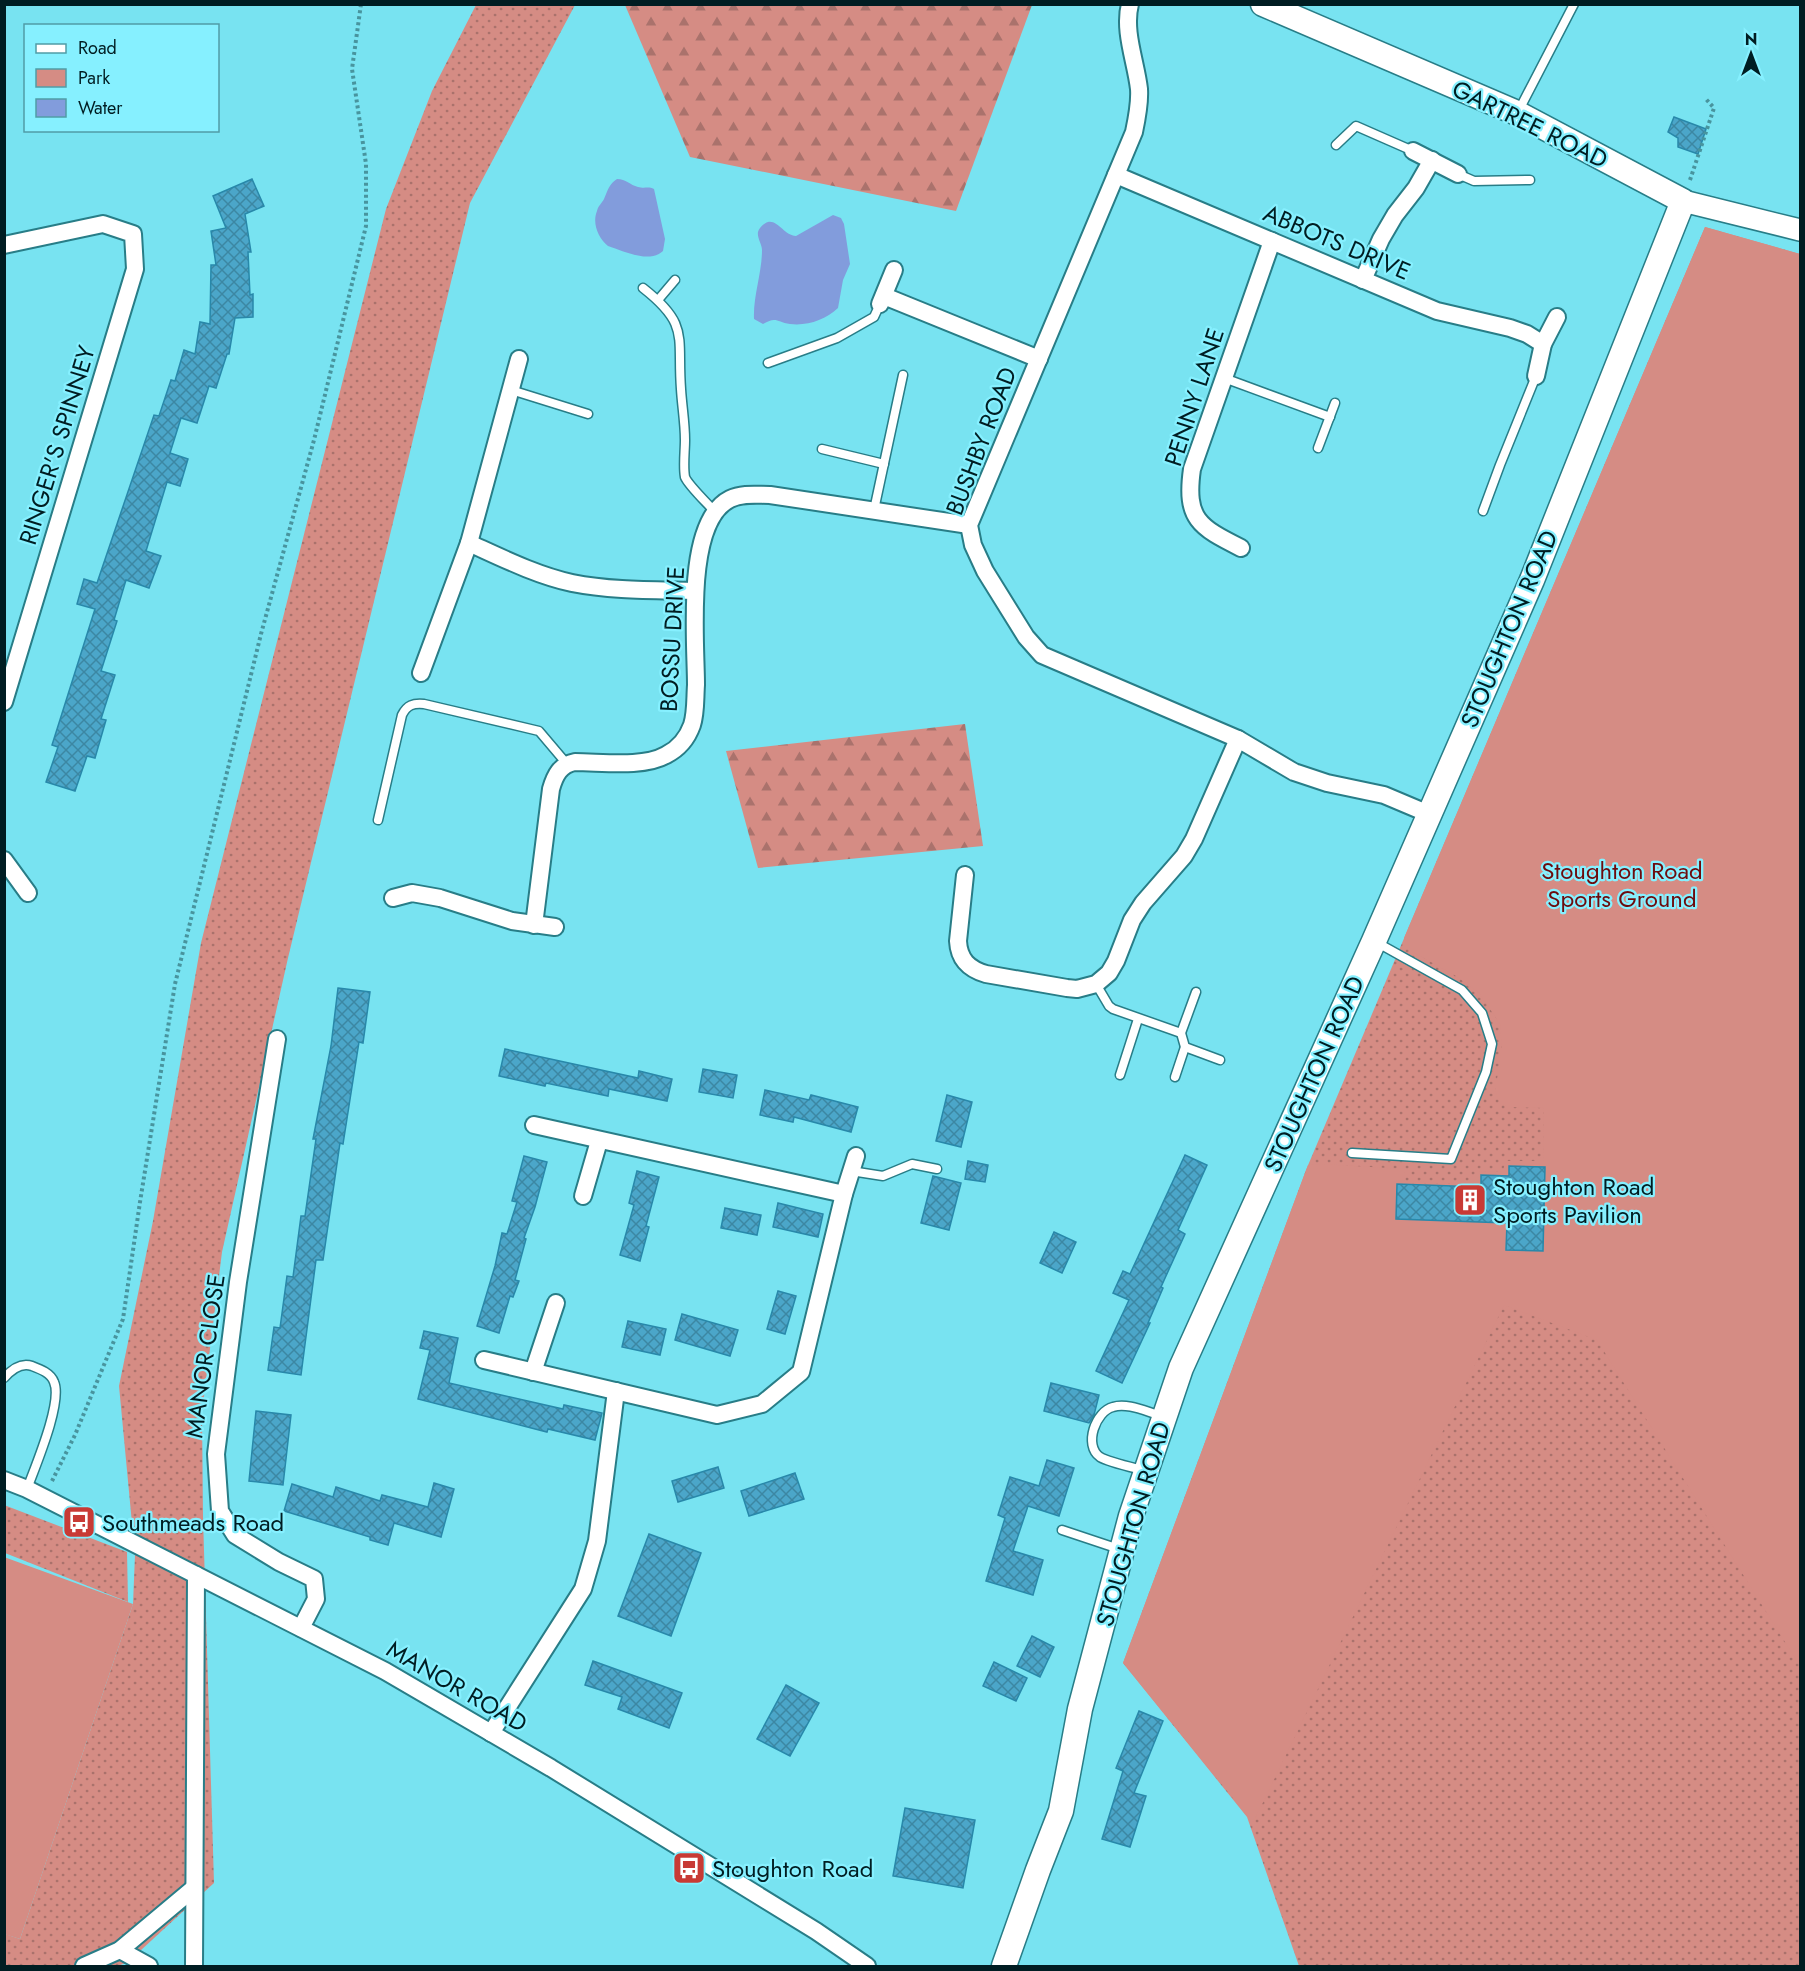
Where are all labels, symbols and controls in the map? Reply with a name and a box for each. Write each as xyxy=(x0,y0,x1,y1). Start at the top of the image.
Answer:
legend xyxy=(24,24,219,132)
north arrow xyxy=(1721,24,1781,84)
text: N xyxy=(1745,28,1757,51)
text: Road xyxy=(78,35,117,61)
text: Park xyxy=(78,65,110,91)
street label: GARTREE ROAD xyxy=(1446,71,1614,177)
text: Water xyxy=(78,95,123,121)
street label: ABBOTS DRIVE xyxy=(1258,195,1416,289)
street label: PENNY LANE xyxy=(1155,323,1233,471)
street label: RINGER'S SPINNEY xyxy=(10,341,104,549)
street label: BUSHBY ROAD xyxy=(937,362,1025,520)
street label: STOUGHTON ROAD xyxy=(1452,525,1566,733)
street label: BOSSU DRIVE xyxy=(651,565,693,713)
park label: Stoughton Road Sports Ground xyxy=(1541,853,1703,916)
street label: STOUGHTON ROAD xyxy=(1255,970,1373,1178)
place label: Stoughton Road Sports Pavilion xyxy=(1493,1169,1654,1232)
building icon: Stoughton Road Sports Pavilion xyxy=(1452,1182,1488,1218)
street label: MANOR CLOSE xyxy=(176,1272,234,1440)
street label: STOUGHTON ROAD xyxy=(1087,1418,1179,1630)
bus stop icon: Southmeads Road xyxy=(61,1504,97,1540)
place label: Southmeads Road xyxy=(102,1505,284,1540)
street label: MANOR ROAD xyxy=(380,1632,534,1740)
bus stop icon: Stoughton Road xyxy=(671,1850,707,1886)
place label: Stoughton Road xyxy=(712,1851,873,1886)

